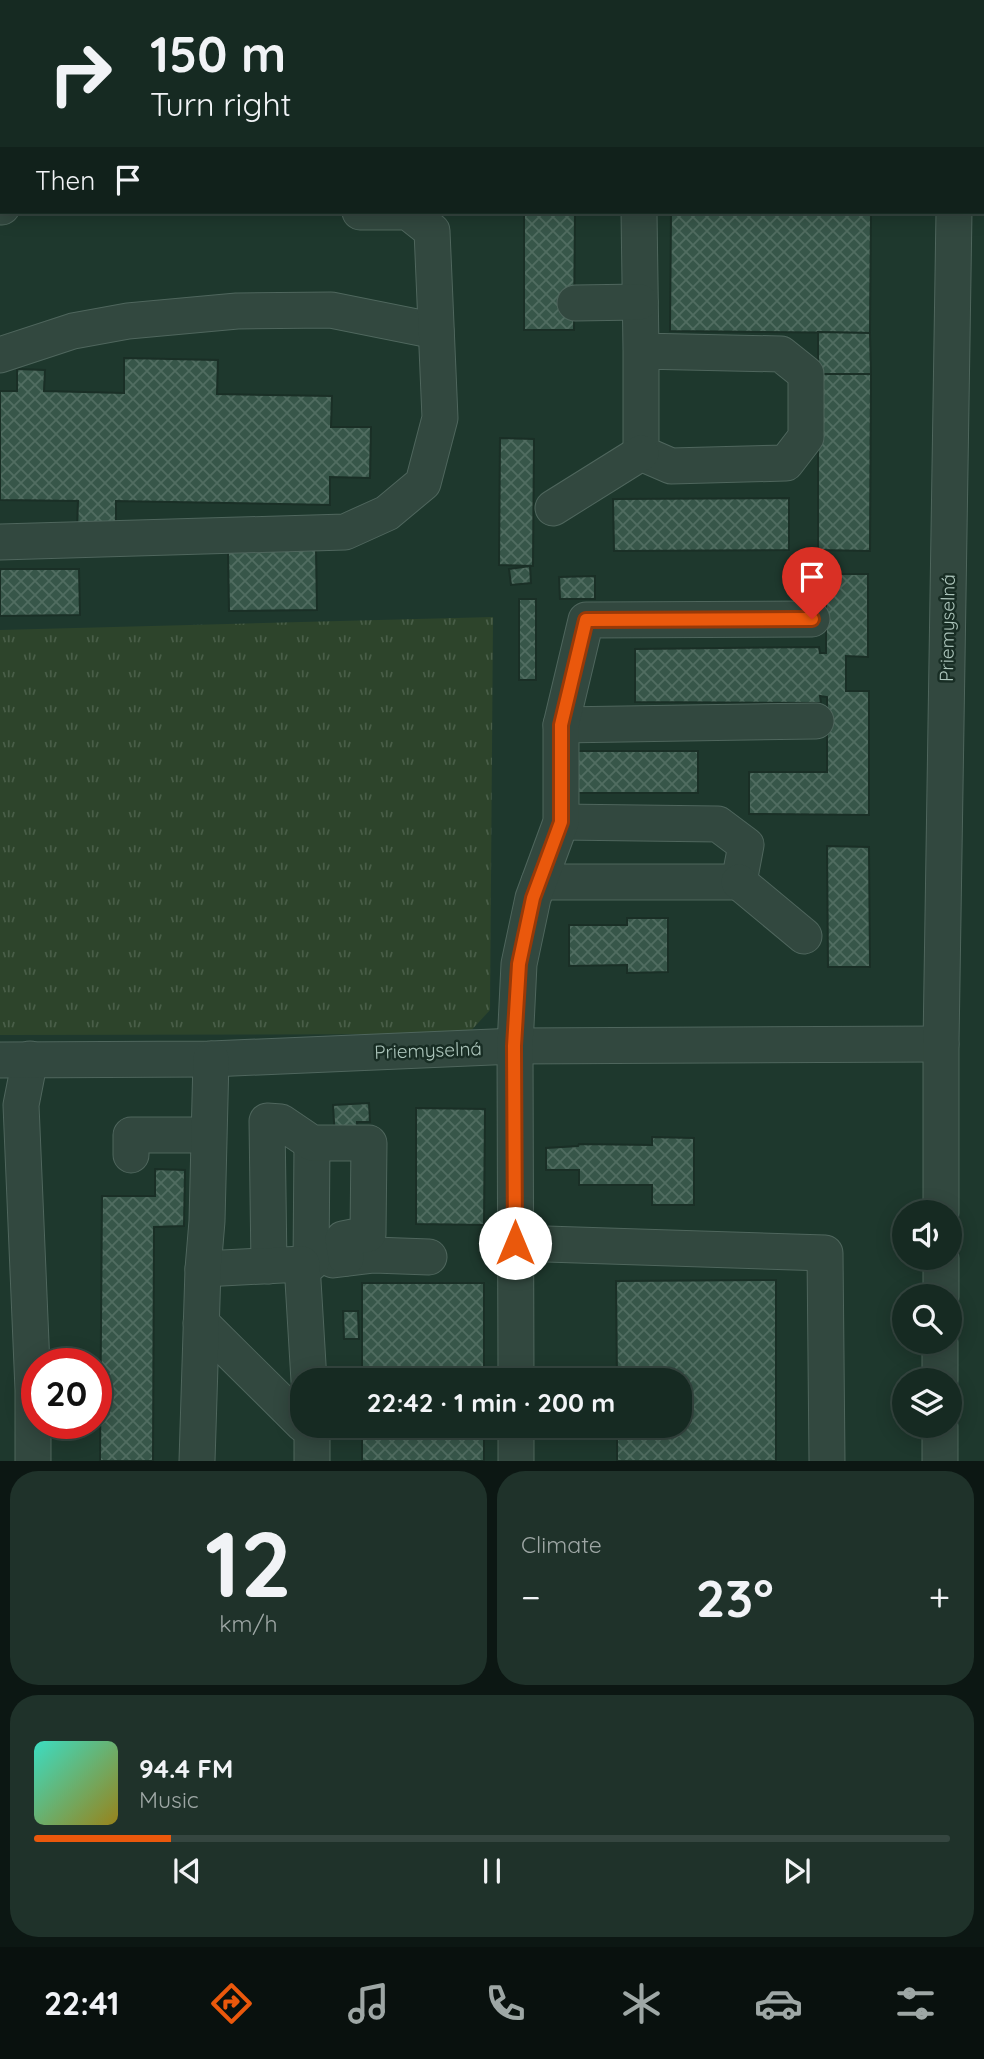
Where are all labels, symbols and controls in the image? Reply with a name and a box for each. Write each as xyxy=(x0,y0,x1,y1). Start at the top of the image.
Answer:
text: 150 m xyxy=(150,23,286,84)
icon: right xyxy=(35,28,126,119)
text: Turn right xyxy=(150,84,291,124)
icon: arrive xyxy=(109,161,147,199)
text: Then xyxy=(35,164,95,197)
pin xyxy=(782,547,842,619)
icon: arrive xyxy=(793,558,831,596)
street label: Priemyselná xyxy=(934,574,960,682)
street label: Priemyselná xyxy=(374,1036,482,1064)
map controls xyxy=(892,1200,962,1438)
button: sound xyxy=(892,1200,962,1270)
position arrow xyxy=(478,1206,552,1280)
button: search xyxy=(892,1284,962,1354)
speed limit sign: 20 xyxy=(21,1348,112,1439)
button: layers xyxy=(892,1368,962,1438)
text: 22:42 · 1 min · 200 m xyxy=(367,1386,615,1419)
text: 12 xyxy=(205,1506,292,1620)
text: Climate xyxy=(521,1530,602,1559)
text: 23° xyxy=(696,1565,774,1630)
text: − xyxy=(521,1573,541,1621)
text: + xyxy=(929,1573,950,1621)
text: km/h xyxy=(219,1609,278,1638)
text: 94.4 FM xyxy=(139,1752,233,1785)
text: Music xyxy=(139,1785,199,1814)
icon: previous xyxy=(168,1852,206,1890)
icon: pause xyxy=(473,1852,511,1890)
icon: next xyxy=(778,1852,816,1890)
icon: directions xyxy=(207,1979,256,2028)
icon: music xyxy=(344,1979,393,2028)
icon: phone xyxy=(481,1979,530,2028)
icon: climate xyxy=(617,1979,666,2028)
icon: car xyxy=(754,1979,803,2028)
icon: filters xyxy=(891,1979,940,2028)
text: 22:41 xyxy=(44,1983,119,2023)

